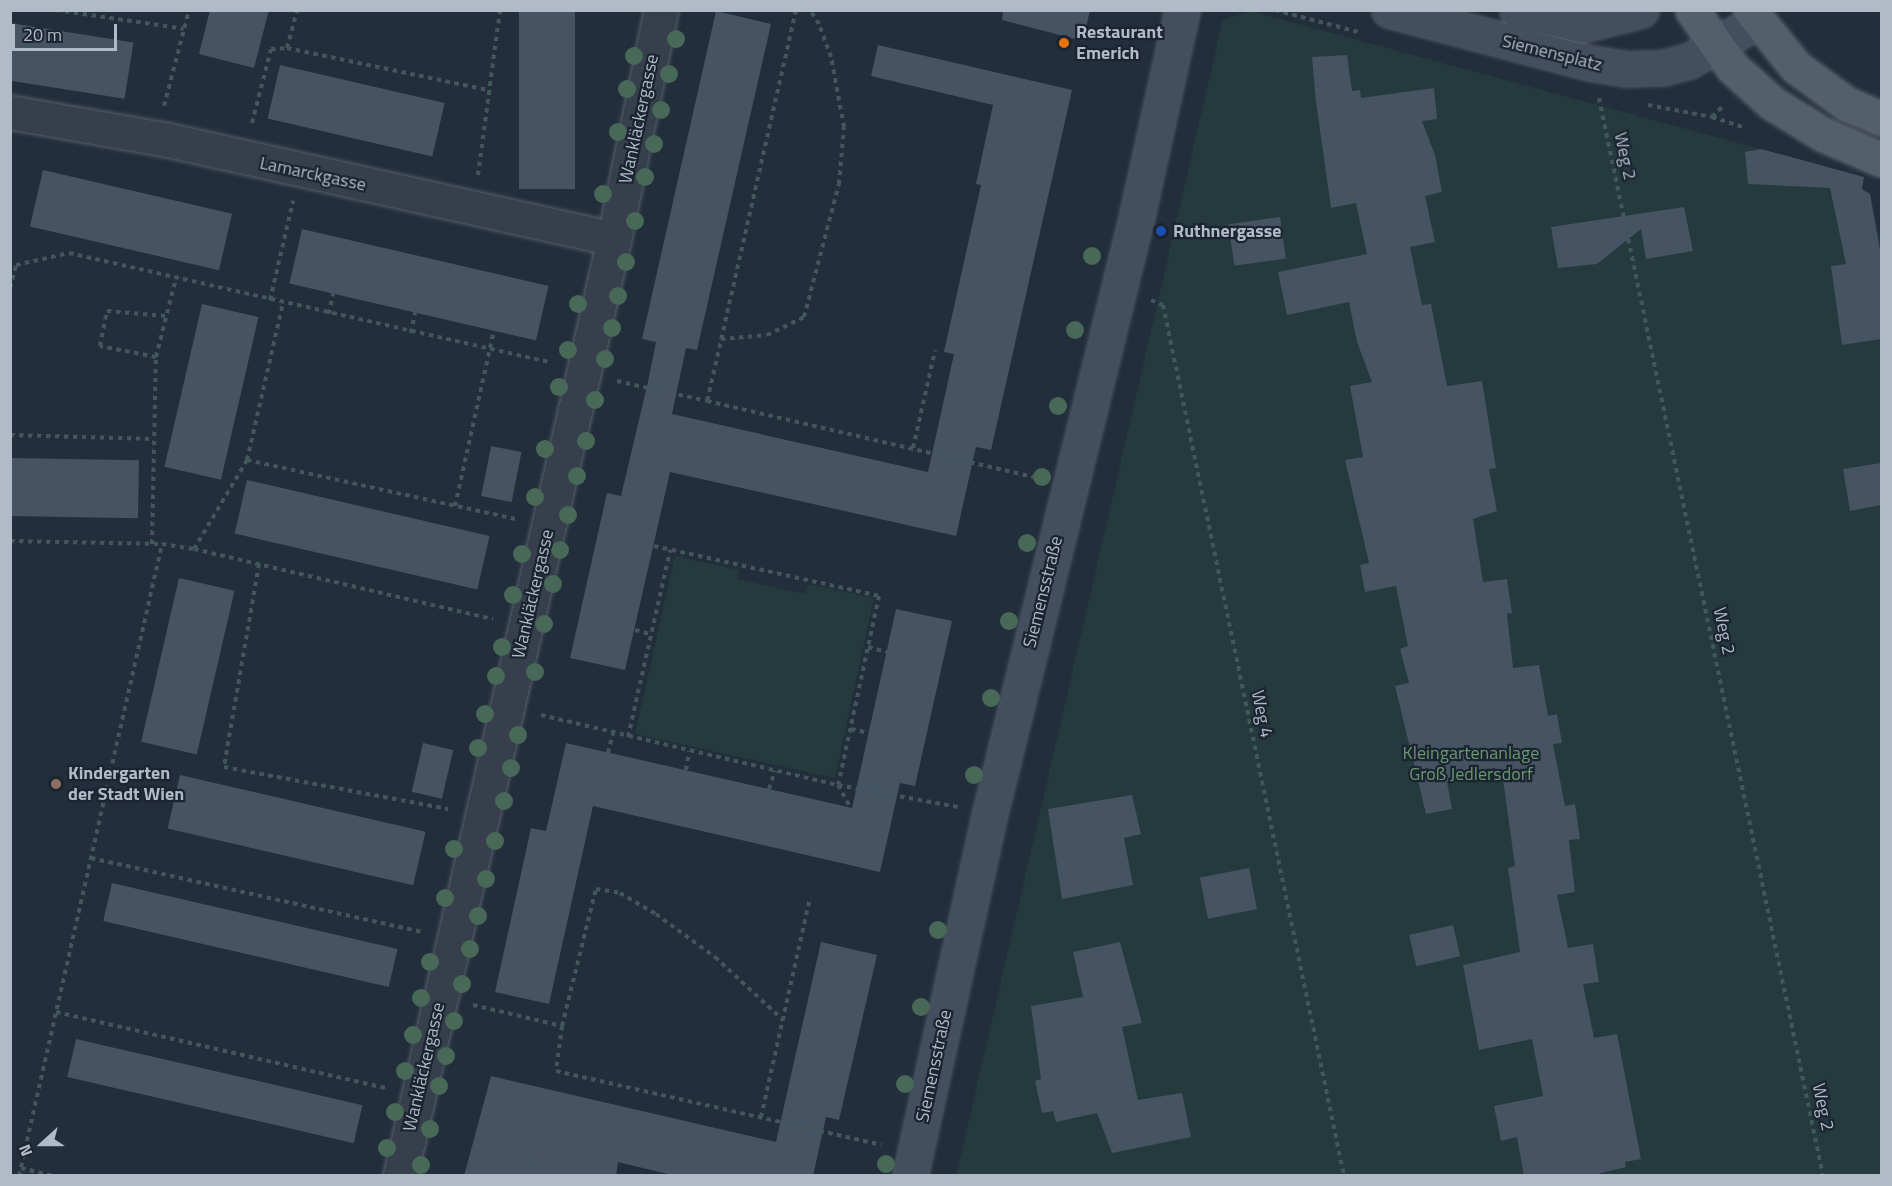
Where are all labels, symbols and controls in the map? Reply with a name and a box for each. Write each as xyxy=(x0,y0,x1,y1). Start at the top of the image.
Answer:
scale bar xyxy=(15,12,120,50)
text: 20 m xyxy=(23,21,62,48)
place label: Restaurant Emerich xyxy=(1076,22,1163,64)
street label: Siemensplatz xyxy=(1500,30,1604,76)
marker: Restaurant Emerich xyxy=(1057,36,1071,50)
street label: Wankläckergasse xyxy=(615,52,663,186)
street label: Weg 2 xyxy=(1609,130,1641,182)
street label: Lamarckgasse xyxy=(258,152,368,196)
place label: Ruthnergasse xyxy=(1173,220,1281,242)
marker: Ruthnergasse xyxy=(1154,224,1168,238)
street label: Wankläckergasse xyxy=(508,527,558,661)
street label: Siemensstraße xyxy=(1019,534,1067,650)
street label: Weg 2 xyxy=(1708,605,1740,657)
street label: Weg 4 xyxy=(1246,688,1278,740)
park label: Kleingartenanlage Groß Jedlersdorf xyxy=(1403,743,1539,786)
place label: Kindergarten der Stadt Wien xyxy=(68,763,184,806)
marker: Kindergarten der Stadt Wien xyxy=(49,777,63,791)
street label: Wankläckergasse xyxy=(399,1000,449,1134)
street label: Siemensstraße xyxy=(912,1008,956,1124)
street label: Weg 2 xyxy=(1807,1081,1839,1133)
north arrow xyxy=(12,1114,72,1174)
text: N xyxy=(12,1141,38,1160)

